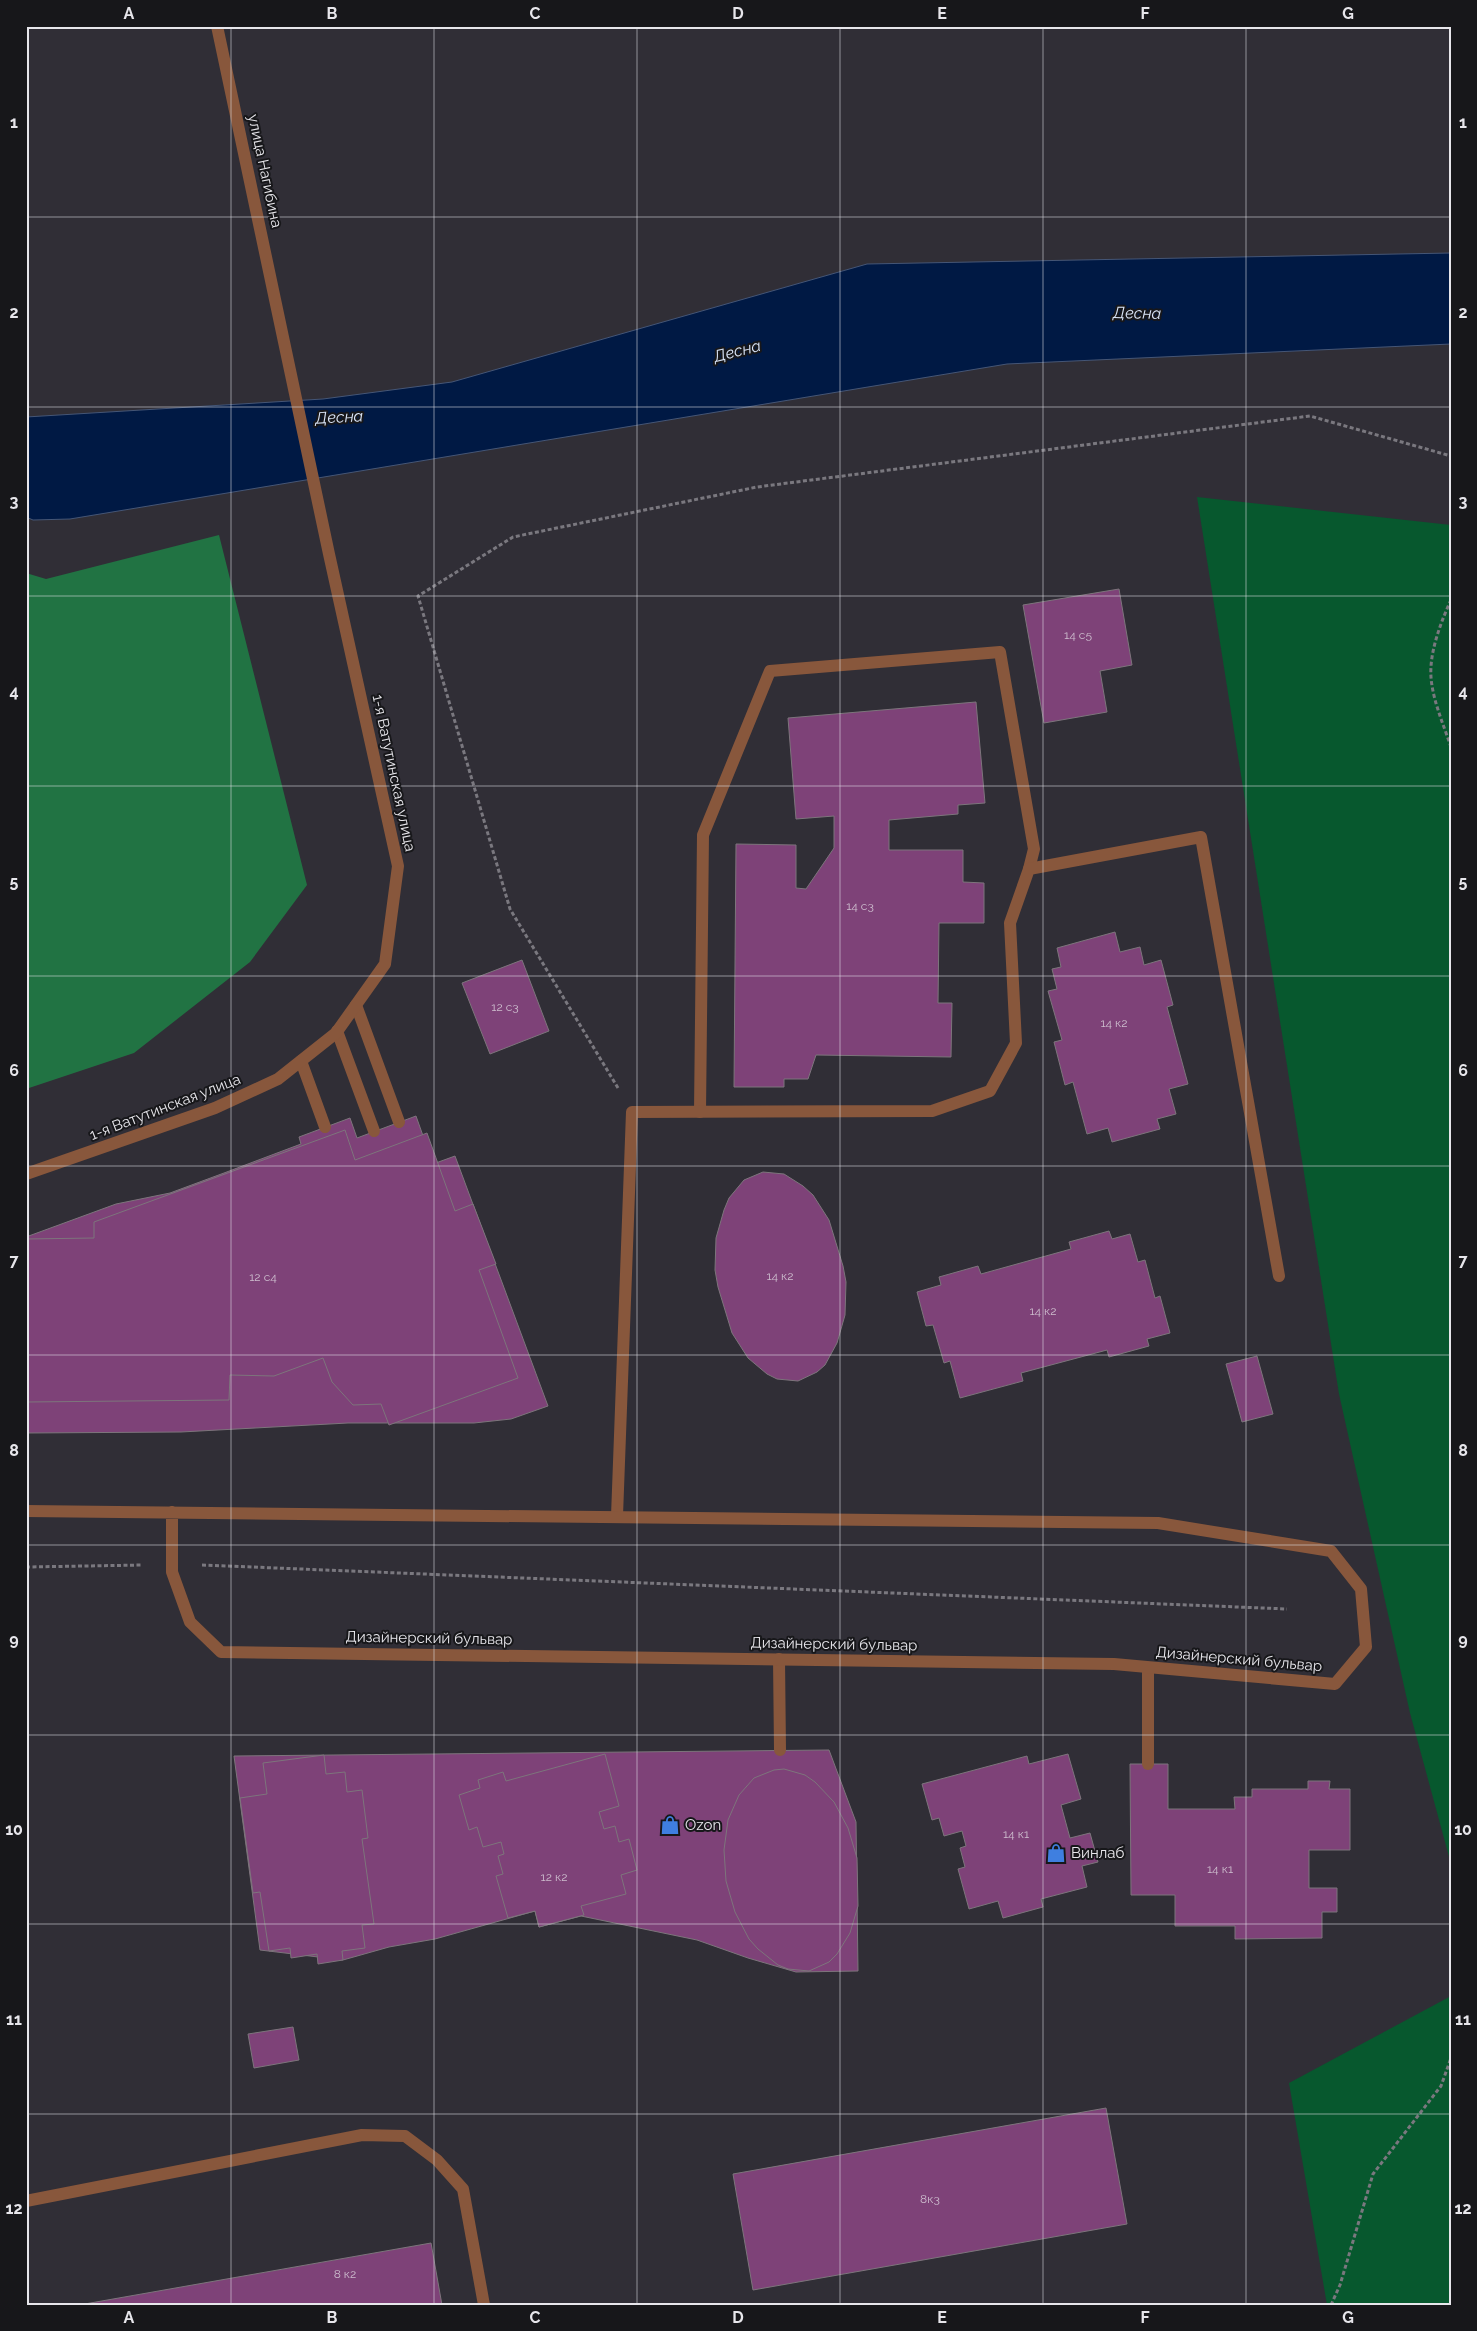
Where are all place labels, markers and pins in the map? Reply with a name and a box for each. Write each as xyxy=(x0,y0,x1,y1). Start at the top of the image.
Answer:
shop icon: Ozon xyxy=(659,1814,681,1836)
place label: Ozon xyxy=(685,1816,721,1834)
shop icon: Винлаб xyxy=(1045,1842,1067,1864)
place label: Винлаб xyxy=(1071,1844,1124,1862)

